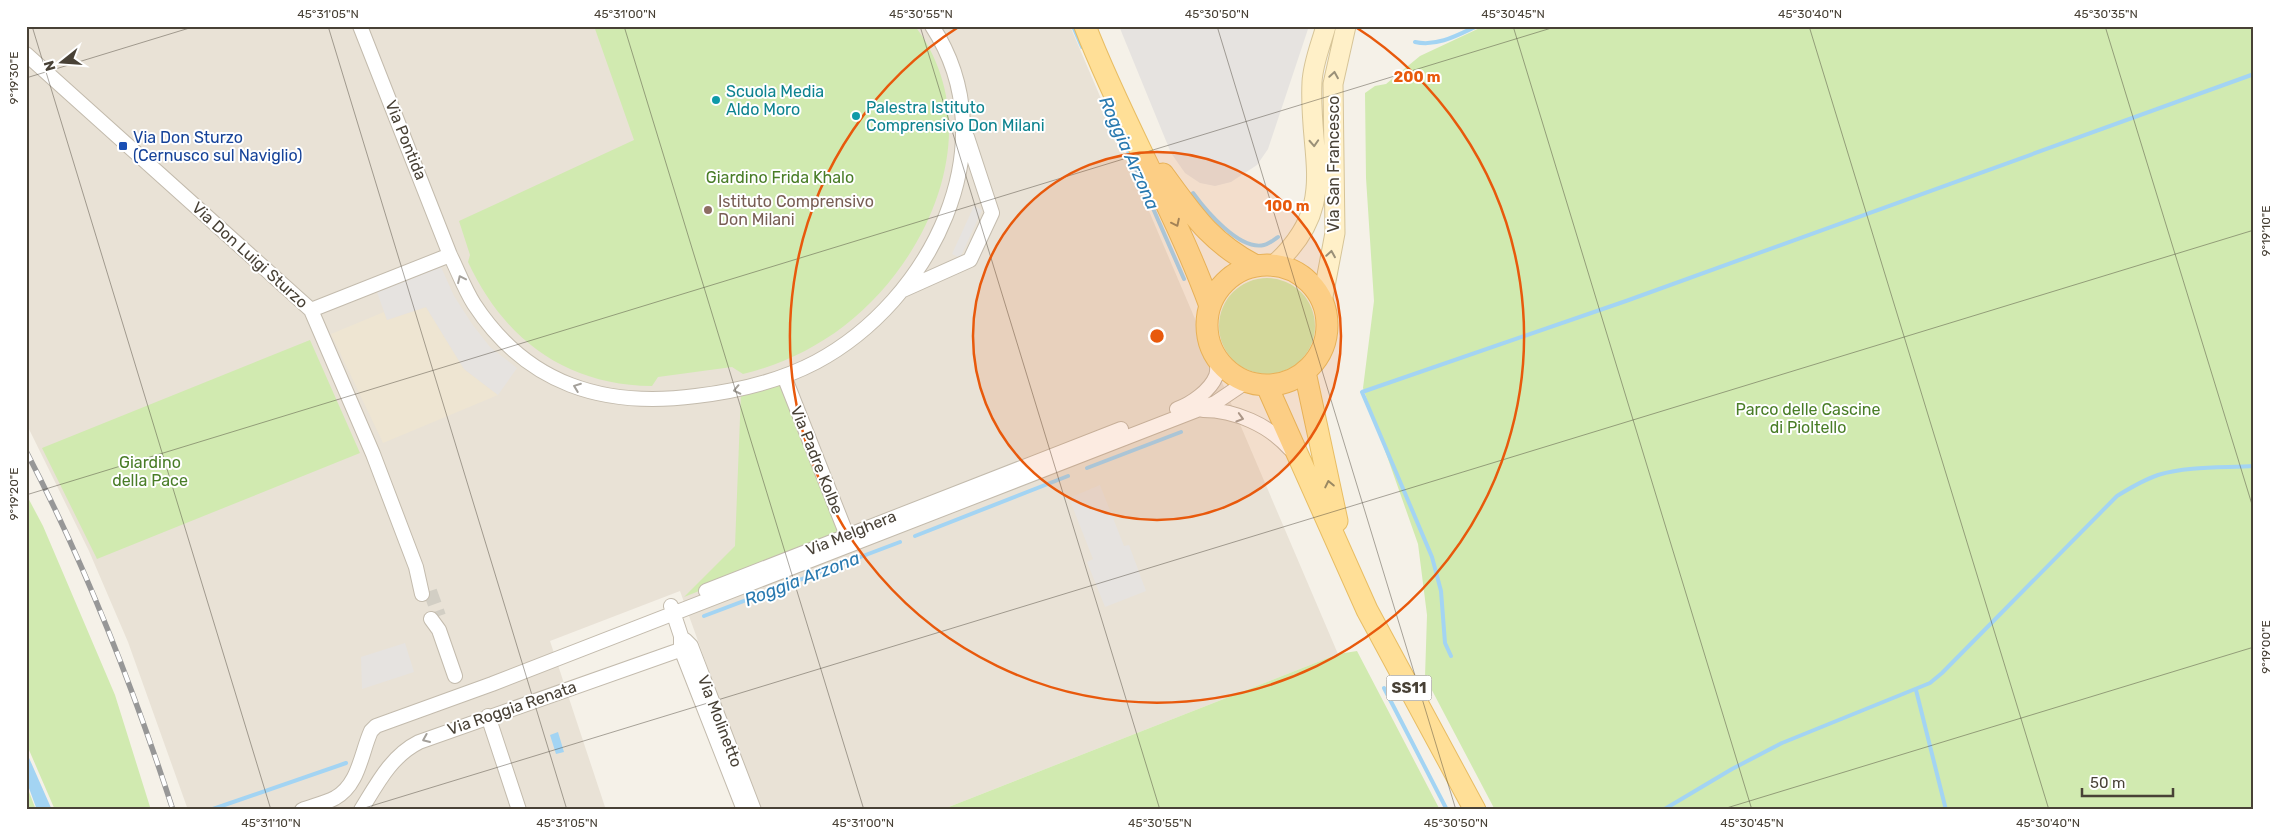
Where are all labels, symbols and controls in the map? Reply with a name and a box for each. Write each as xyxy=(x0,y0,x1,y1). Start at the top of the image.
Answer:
text: 45°31'05"N xyxy=(297,7,359,21)
text: 45°31'00"N xyxy=(594,7,656,21)
text: 45°30'55"N xyxy=(889,7,953,21)
text: 45°30'50"N xyxy=(1185,7,1249,21)
text: 45°30'45"N xyxy=(1481,7,1545,21)
text: 45°30'40"N xyxy=(1778,7,1842,21)
text: 45°30'35"N xyxy=(2074,7,2138,21)
north arrow xyxy=(38,38,88,88)
text: 9°19'30"E xyxy=(7,51,21,105)
text: N xyxy=(40,58,60,73)
text: 200 m xyxy=(1393,68,1441,86)
one-way arrow xyxy=(1328,71,1339,79)
place label: Scuola Media Aldo Moro xyxy=(726,82,824,119)
water label: Roggia Arzona xyxy=(1094,93,1164,214)
marker: Scuola Media Aldo Moro xyxy=(710,94,722,106)
street label: Via San Francesco xyxy=(1324,95,1343,233)
street label: Via Pontida xyxy=(381,97,431,183)
place label: Palestra Istituto Comprensivo Don Milani xyxy=(866,98,1045,135)
marker: Palestra Istituto Comprensivo Don Milani xyxy=(850,110,862,122)
place label: Via Don Sturzo (Cernusco sul Naviglio) xyxy=(133,128,302,165)
one-way arrow xyxy=(1309,139,1320,147)
marker: Via Don Sturzo (Cernusco sul Naviglio) xyxy=(117,140,129,152)
park label: Giardino Frida Khalo xyxy=(706,168,854,187)
place label: Istituto Comprensivo Don Milani xyxy=(718,192,874,229)
text: 100 m xyxy=(1265,197,1309,215)
street label: Via Don Luigi Sturzo xyxy=(188,198,312,312)
marker: Istituto Comprensivo Don Milani xyxy=(702,204,714,216)
text: 9°19'10"E xyxy=(2259,205,2273,257)
one-way arrow xyxy=(1169,218,1180,227)
one-way arrow xyxy=(1325,250,1336,258)
one-way arrow xyxy=(458,276,468,285)
centre of rings xyxy=(1148,327,1166,345)
one-way arrow xyxy=(573,383,582,393)
one-way arrow xyxy=(733,384,742,395)
park label: Parco delle Cascine di Pioltello xyxy=(1736,400,1881,437)
street label: Via Padre Kolbe xyxy=(787,403,847,517)
one-way arrow xyxy=(1235,412,1243,422)
park label: Giardino della Pace xyxy=(112,453,188,490)
text: 9°19'20"E xyxy=(7,467,21,521)
one-way arrow xyxy=(1324,479,1335,488)
street label: Via Melghera xyxy=(803,506,899,560)
water label: Roggia Arzona xyxy=(741,547,863,611)
text: 9°19'00"E xyxy=(2259,620,2273,674)
street label: Via Molinetto xyxy=(694,672,746,770)
road number: SS11 xyxy=(1386,676,1432,700)
street label: Via Roggia Renata xyxy=(445,677,579,739)
one-way arrow xyxy=(422,732,431,743)
scale bar xyxy=(2082,766,2174,798)
text: 50 m xyxy=(2090,774,2125,792)
text: 45°31'10"N xyxy=(241,816,301,830)
text: 45°31'05"N xyxy=(536,816,598,830)
text: 45°31'00"N xyxy=(832,816,894,830)
text: 45°30'55"N xyxy=(1128,816,1192,830)
text: 45°30'50"N xyxy=(1424,816,1488,830)
text: 45°30'45"N xyxy=(1720,816,1784,830)
text: 45°30'40"N xyxy=(2016,816,2080,830)

